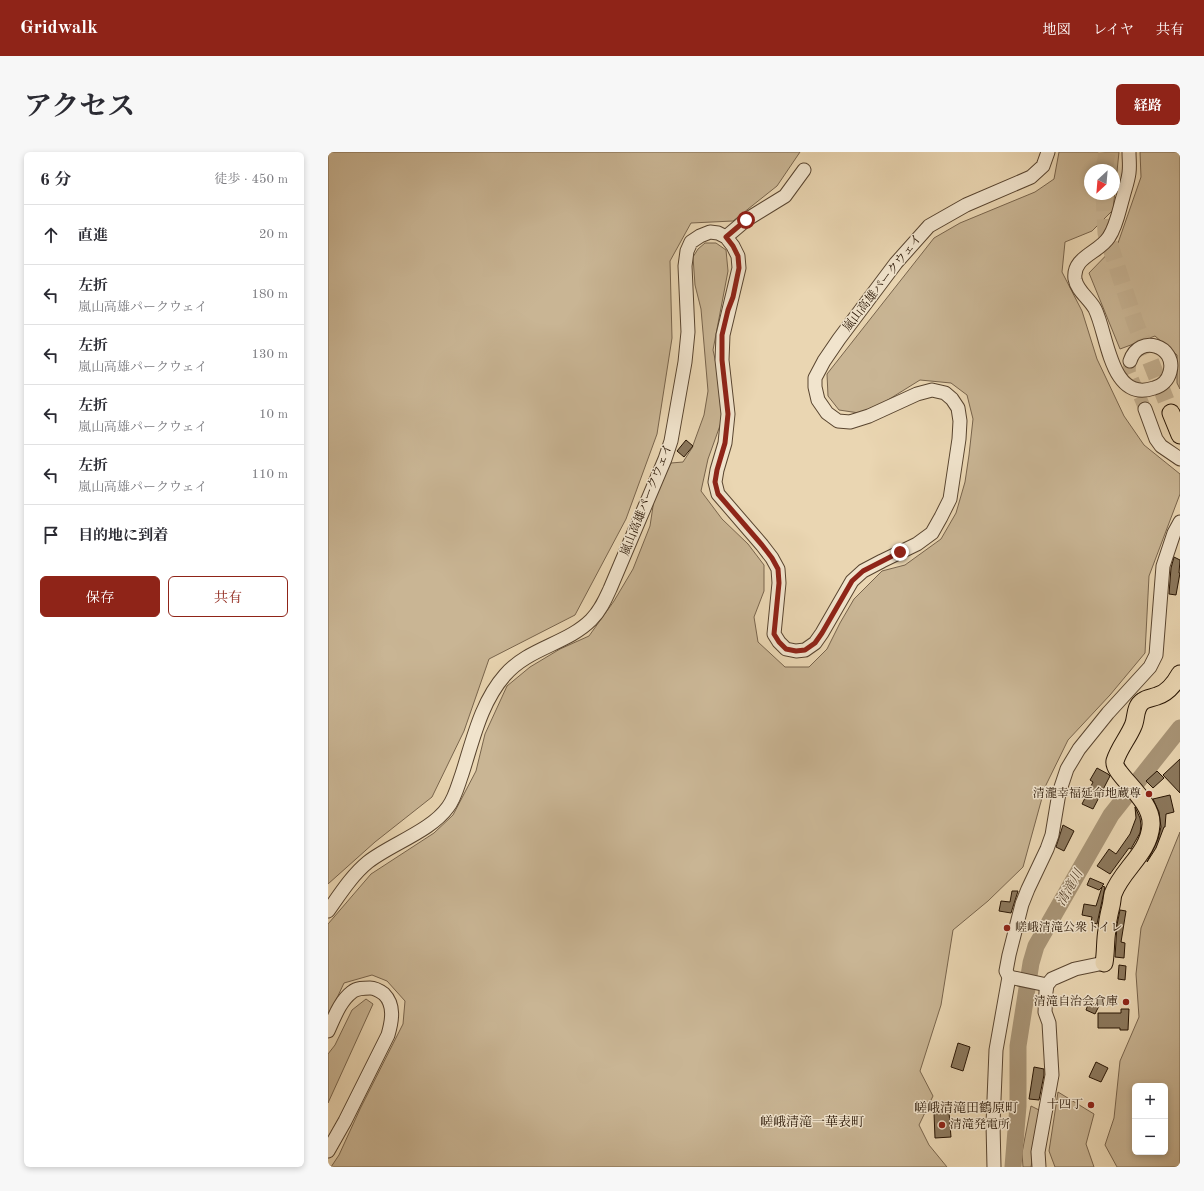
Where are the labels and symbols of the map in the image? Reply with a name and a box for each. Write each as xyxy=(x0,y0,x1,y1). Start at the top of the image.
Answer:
north arrow xyxy=(1084,164,1120,200)
route start xyxy=(737,211,755,229)
street label: 嵐山高雄パークウェイ xyxy=(840,231,925,334)
street label: 嵐山高雄パークウェイ xyxy=(617,442,675,558)
route end xyxy=(891,543,909,561)
place label: 清瀧幸福延命地蔵尊 xyxy=(1033,786,1141,800)
marker: 清瀧幸福延命地蔵尊 xyxy=(1144,789,1154,799)
water label: 清滝川 xyxy=(1054,866,1086,908)
place label: 嵯峨清滝公衆トイレ xyxy=(1015,920,1122,934)
marker: 嵯峨清滝公衆トイレ xyxy=(1002,923,1012,933)
place label: 清滝自治会倉庫 xyxy=(1034,994,1118,1008)
marker: 清滝自治会倉庫 xyxy=(1121,997,1131,1007)
place label: 十四丁 xyxy=(1047,1097,1083,1111)
marker: 十四丁 xyxy=(1086,1100,1096,1110)
district label: 嵯峨清滝田鶴原町 xyxy=(914,1101,1018,1115)
district label: 嵯峨清滝一華表町 xyxy=(760,1115,864,1129)
place label: 清滝発電所 xyxy=(950,1117,1010,1131)
marker: 清滝発電所 xyxy=(937,1120,947,1130)

